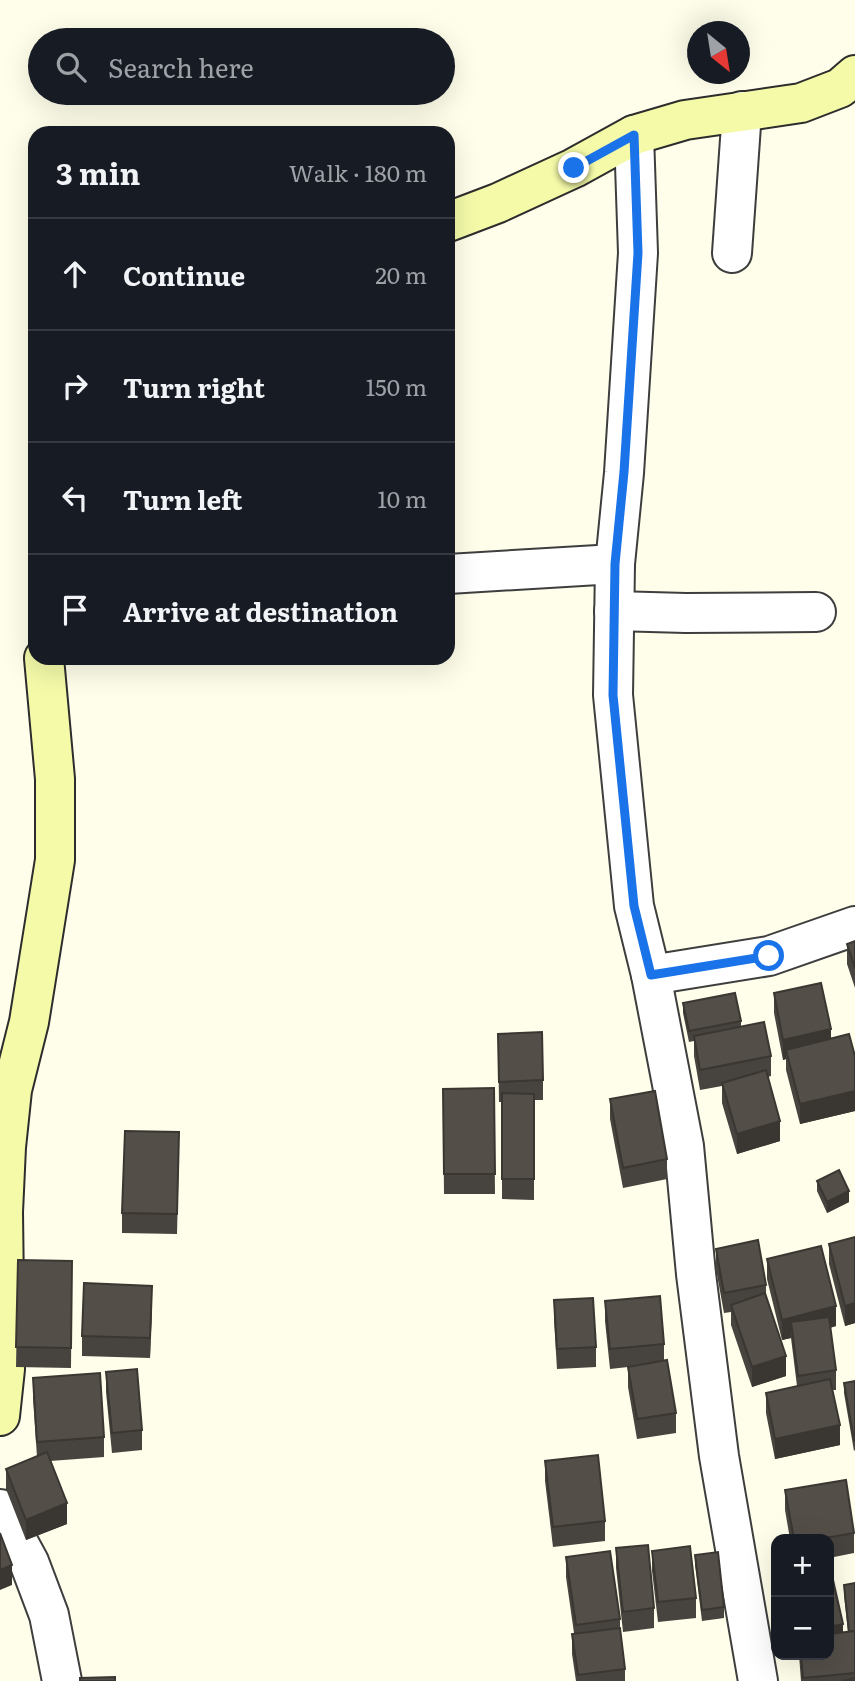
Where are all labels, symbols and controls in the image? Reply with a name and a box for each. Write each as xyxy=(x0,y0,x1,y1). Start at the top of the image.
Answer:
north arrow xyxy=(687,21,750,84)
search box xyxy=(28,28,455,105)
text: Search here xyxy=(108,47,254,86)
icon: search xyxy=(52,48,90,86)
text: 3 min xyxy=(56,150,140,194)
route end xyxy=(558,152,589,183)
text: Walk · 180 m xyxy=(289,155,427,189)
icon: ahead xyxy=(56,255,94,293)
text: Continue xyxy=(123,255,245,294)
text: 20 m xyxy=(375,257,427,291)
icon: right xyxy=(56,367,94,405)
text: Turn right xyxy=(123,367,265,406)
text: 150 m xyxy=(366,369,427,403)
icon: left xyxy=(56,479,94,517)
text: Turn left xyxy=(123,479,242,518)
text: 10 m xyxy=(377,481,427,515)
icon: arrive xyxy=(56,591,94,629)
text: Arrive at destination xyxy=(123,591,398,630)
route start xyxy=(753,940,784,971)
map controls xyxy=(771,1534,834,1660)
button: + xyxy=(771,1534,834,1597)
button: − xyxy=(771,1597,834,1660)

